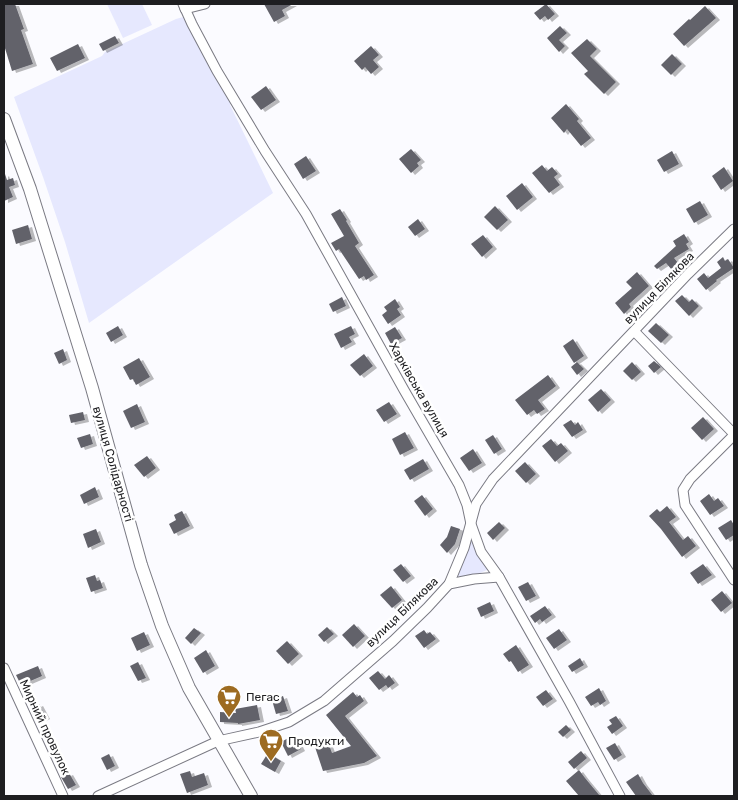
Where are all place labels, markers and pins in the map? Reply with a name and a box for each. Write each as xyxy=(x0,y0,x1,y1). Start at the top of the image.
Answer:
supermarket icon: Пегас xyxy=(216,684,242,718)
place label: Пегас xyxy=(246,690,280,704)
supermarket icon: Продукти xyxy=(258,728,284,762)
place label: Продукти xyxy=(288,734,344,748)

